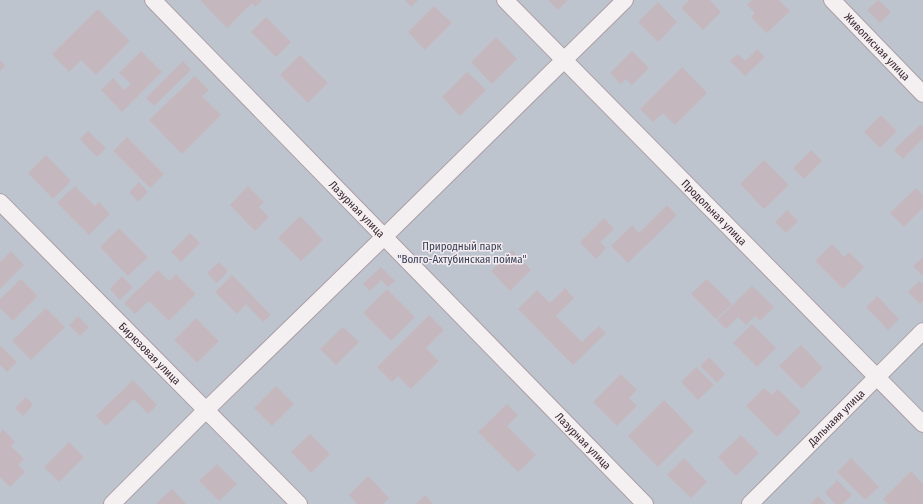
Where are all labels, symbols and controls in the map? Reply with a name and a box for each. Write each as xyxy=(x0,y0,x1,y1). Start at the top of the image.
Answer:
street label: Живописная улица xyxy=(842,10,913,83)
street label: Продольная улица xyxy=(679,177,749,248)
street label: Лазурная улица xyxy=(326,178,388,240)
park label: Природный парк "Волго-Ахтубинская пойма" xyxy=(397,240,527,266)
street label: Бирюзовая улица xyxy=(116,320,183,387)
street label: Дальнаяя улица xyxy=(805,387,867,449)
street label: Лазурная улица xyxy=(553,410,614,472)

